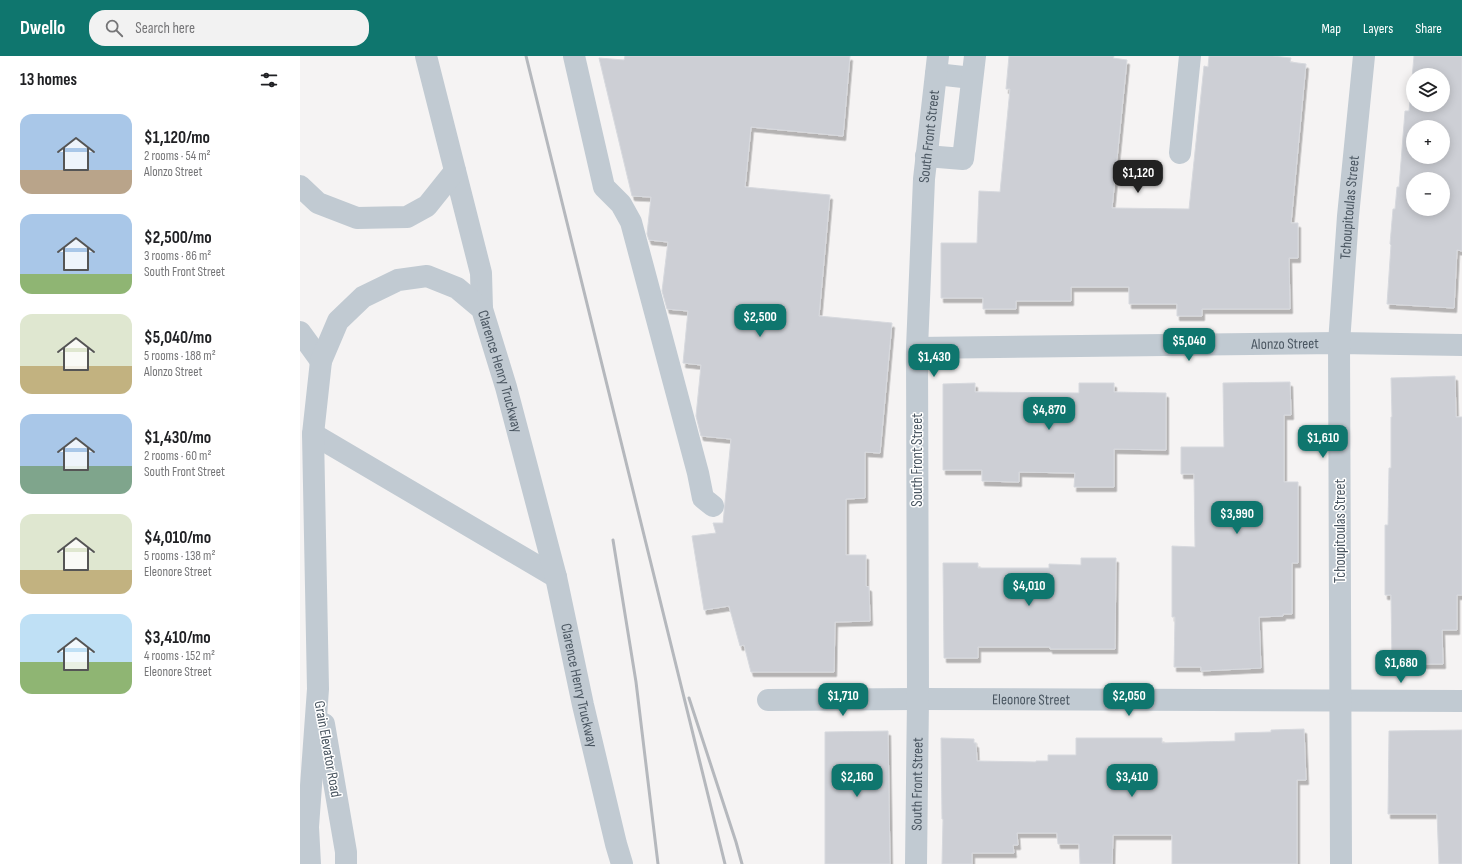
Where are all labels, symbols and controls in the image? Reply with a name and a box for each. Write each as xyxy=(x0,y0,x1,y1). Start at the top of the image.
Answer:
search box xyxy=(89,10,369,46)
text: Dwello xyxy=(20,17,65,40)
icon: search xyxy=(103,17,125,39)
text: Search here xyxy=(135,19,195,38)
text: Map xyxy=(1321,20,1341,37)
text: Layers xyxy=(1363,20,1393,37)
text: Share xyxy=(1415,20,1442,37)
map controls xyxy=(1406,68,1450,216)
button: layers xyxy=(1406,68,1450,112)
icon: filters xyxy=(258,69,280,91)
text: 13 homes xyxy=(20,70,77,90)
street label: South Front Street xyxy=(915,89,944,183)
button: + xyxy=(1406,120,1450,164)
text: $1,120/mo xyxy=(144,128,210,148)
icon: home xyxy=(52,130,100,178)
text: 2 rooms · 54 m² xyxy=(144,148,211,164)
street label: Tchoupitoulas Street xyxy=(1336,154,1364,260)
pin: $1,120 xyxy=(1105,160,1171,194)
text: Alonzo Street xyxy=(144,164,203,180)
text: $1,120 xyxy=(1122,165,1154,181)
button: − xyxy=(1406,172,1450,216)
text: $2,500/mo xyxy=(144,228,212,248)
icon: home xyxy=(52,230,100,278)
text: 3 rooms · 86 m² xyxy=(144,248,211,264)
text: South Front Street xyxy=(144,264,225,280)
pin: $2,500 xyxy=(727,304,793,338)
street label: Clarence Henry Truckway xyxy=(473,308,527,435)
text: $2,500 xyxy=(743,309,777,325)
text: $5,040/mo xyxy=(144,328,212,348)
pin: $5,040 xyxy=(1156,328,1222,362)
icon: home xyxy=(52,330,100,378)
text: $5,040 xyxy=(1172,333,1206,349)
street label: Alonzo Street xyxy=(1250,334,1319,354)
pin: $1,430 xyxy=(901,344,967,378)
text: 5 rooms · 188 m² xyxy=(144,348,216,364)
text: $1,430 xyxy=(917,349,951,365)
text: Alonzo Street xyxy=(144,364,203,380)
pin: $4,870 xyxy=(1016,397,1082,431)
text: $4,870 xyxy=(1032,402,1066,418)
street label: South Front Street xyxy=(908,413,927,507)
pin: $1,610 xyxy=(1290,425,1356,459)
text: $1,430/mo xyxy=(144,428,211,448)
icon: home xyxy=(52,430,100,478)
text: $1,610 xyxy=(1307,430,1339,446)
text: 2 rooms · 60 m² xyxy=(144,448,211,464)
text: South Front Street xyxy=(144,464,225,480)
street label: Tchoupitoulas Street xyxy=(1331,479,1350,583)
pin: $3,990 xyxy=(1204,501,1270,535)
text: $3,990 xyxy=(1220,506,1254,522)
text: $4,010/mo xyxy=(144,528,211,548)
icon: home xyxy=(52,530,100,578)
text: 5 rooms · 138 m² xyxy=(144,548,215,564)
text: Eleonore Street xyxy=(144,564,212,580)
pin: $4,010 xyxy=(996,573,1062,607)
text: $4,010 xyxy=(1012,578,1046,594)
street label: Clarence Henry Truckway xyxy=(556,622,602,750)
text: $3,410/mo xyxy=(144,628,211,648)
icon: home xyxy=(52,630,100,678)
text: 4 rooms · 152 m² xyxy=(144,648,215,664)
pin: $1,680 xyxy=(1368,650,1434,684)
text: $1,680 xyxy=(1384,655,1418,671)
text: Eleonore Street xyxy=(144,664,212,680)
pin: $1,710 xyxy=(810,683,876,717)
pin: $2,050 xyxy=(1096,683,1162,717)
text: $1,710 xyxy=(827,688,859,704)
text: $2,050 xyxy=(1112,688,1146,704)
street label: Eleonore Street xyxy=(992,690,1070,710)
street label: Grain Elevator Road xyxy=(310,699,345,799)
street label: South Front Street xyxy=(907,737,928,831)
pin: $2,160 xyxy=(824,764,890,798)
pin: $3,410 xyxy=(1099,764,1165,798)
text: $2,160 xyxy=(841,769,873,785)
text: $3,410 xyxy=(1116,769,1148,785)

